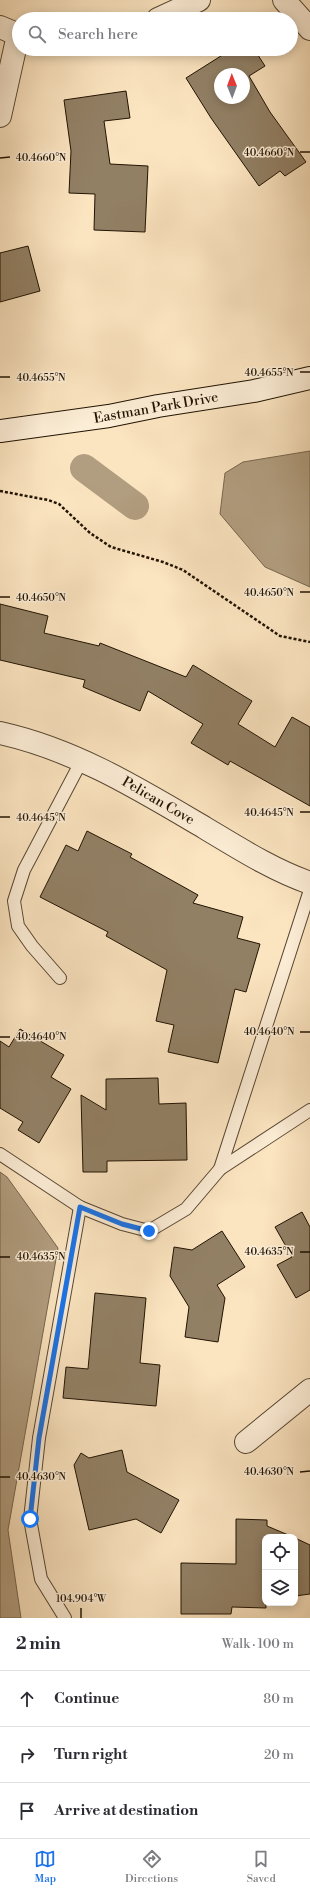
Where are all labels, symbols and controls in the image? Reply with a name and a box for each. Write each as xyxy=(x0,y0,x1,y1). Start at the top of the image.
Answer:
search box xyxy=(12,12,298,56)
icon: search xyxy=(26,23,48,45)
text: Search here xyxy=(58,25,138,44)
north arrow xyxy=(214,68,250,104)
text: 40.4660°N xyxy=(244,147,295,159)
text: 40.4660°N xyxy=(16,152,67,164)
text: 40.4655°N xyxy=(245,367,294,379)
text: 40.4655°N xyxy=(17,372,66,384)
street label: Eastman Park Drive xyxy=(92,388,220,428)
text: 40.4650°N xyxy=(244,587,295,599)
text: 40.4650°N xyxy=(16,592,67,604)
street label: Pelican Cove xyxy=(118,773,198,829)
text: 40.4645°N xyxy=(244,807,294,819)
text: 40.4645°N xyxy=(16,812,66,824)
text: 40.4640°N xyxy=(244,1026,295,1038)
text: 40.4640°N xyxy=(16,1031,67,1043)
route end xyxy=(140,1222,158,1240)
text: 40.4635°N xyxy=(245,1246,294,1258)
text: 40.4635°N xyxy=(17,1251,66,1263)
text: 40.4630°N xyxy=(244,1466,295,1478)
text: 40.4630°N xyxy=(16,1471,67,1483)
route start xyxy=(21,1510,39,1528)
map controls xyxy=(262,1534,298,1606)
button: locate xyxy=(262,1534,298,1570)
button: layers xyxy=(262,1570,298,1606)
text: 104.904°W xyxy=(56,1593,107,1605)
text: 2 min xyxy=(16,1633,61,1655)
text: Walk · 100 m xyxy=(222,1636,294,1652)
icon: ahead xyxy=(16,1688,38,1710)
text: Continue xyxy=(54,1689,119,1708)
text: 80 m xyxy=(263,1691,294,1707)
icon: right xyxy=(16,1744,38,1766)
text: Turn right xyxy=(54,1745,128,1764)
text: 20 m xyxy=(264,1747,294,1763)
icon: arrive xyxy=(16,1800,38,1822)
text: Arrive at destination xyxy=(54,1801,198,1820)
tab: Map xyxy=(34,1848,56,1886)
tab: Directions xyxy=(125,1848,178,1886)
tab: Saved xyxy=(247,1848,276,1886)

